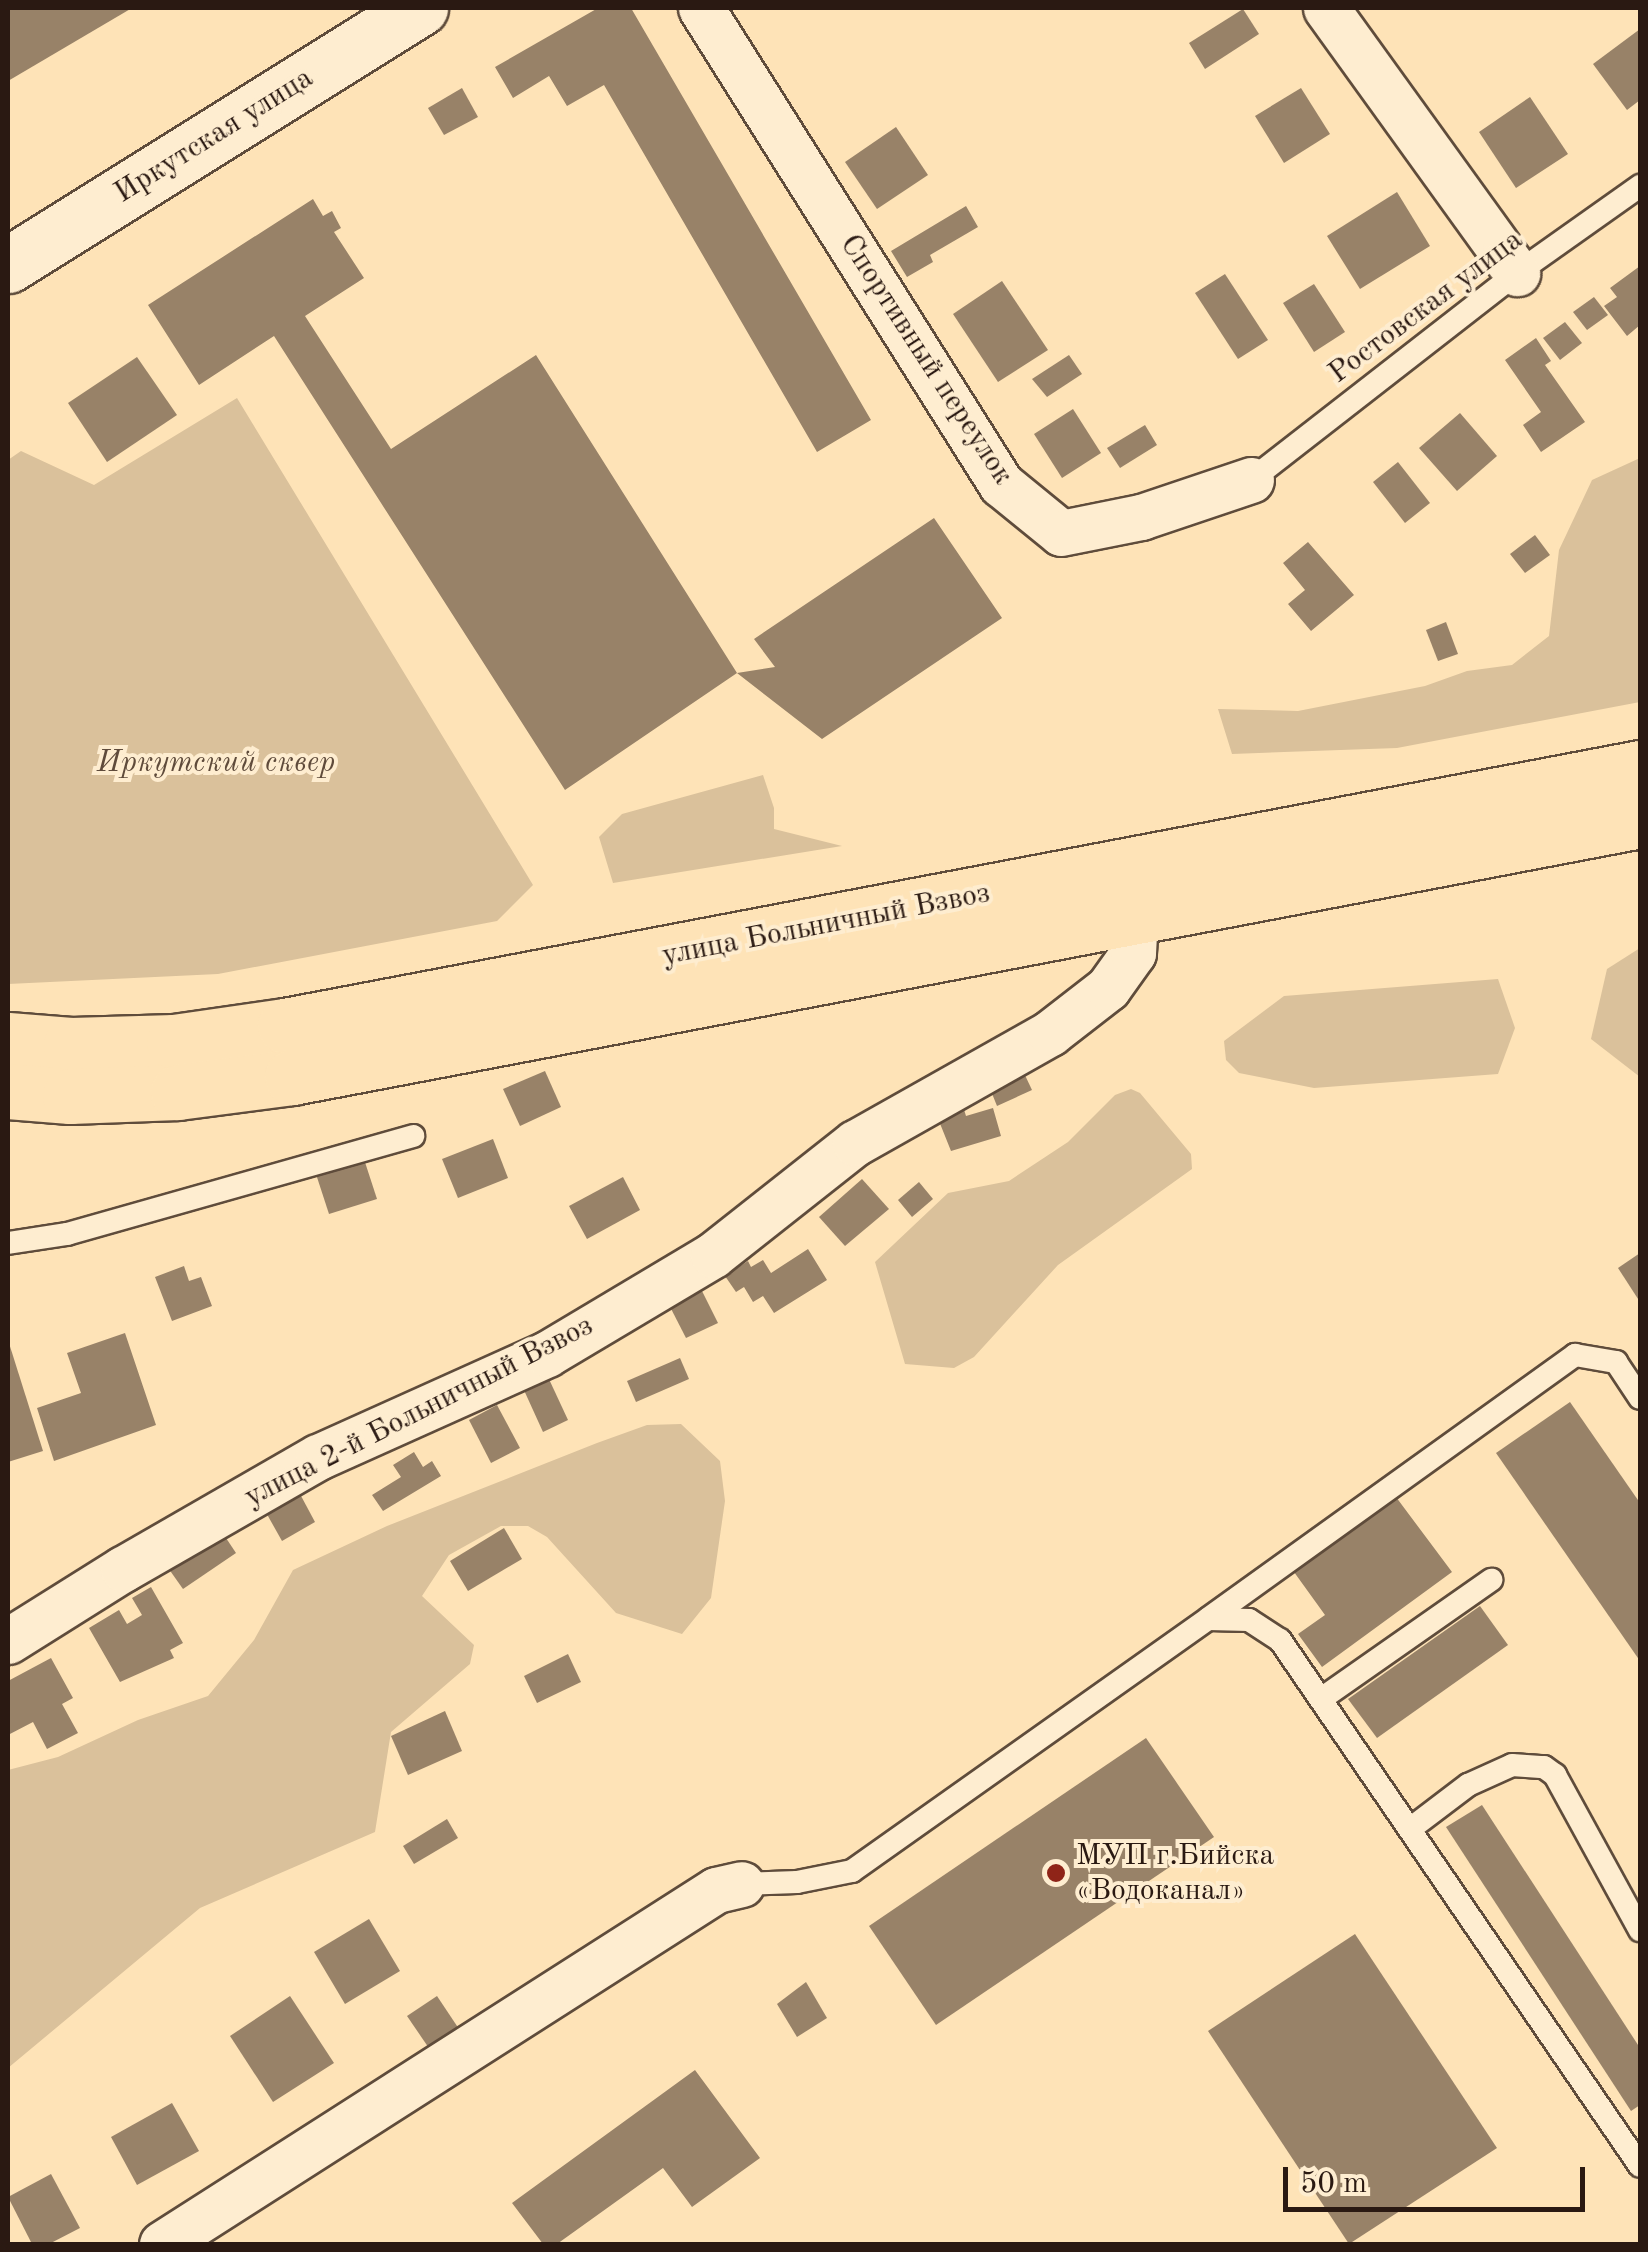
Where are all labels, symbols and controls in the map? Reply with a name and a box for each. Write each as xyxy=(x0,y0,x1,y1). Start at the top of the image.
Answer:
street label: Иркутская улица xyxy=(108,60,320,212)
street label: Ростовская улица xyxy=(1322,222,1530,392)
street label: Спортивный переулок xyxy=(832,228,1020,492)
park label: Иркутский сквер xyxy=(97,745,335,781)
street label: улица Больничный Взвоз xyxy=(659,876,993,974)
street label: улица 2-й Больничный Взвоз xyxy=(239,1308,599,1516)
place label: МУП г.Бийска «Водоканал» xyxy=(1076,1838,1274,1908)
marker: МУП г.Бийска «Водоканал» xyxy=(1045,1862,1067,1884)
scale bar xyxy=(1288,2147,1590,2209)
text: 50 m xyxy=(1300,2169,1367,2199)

